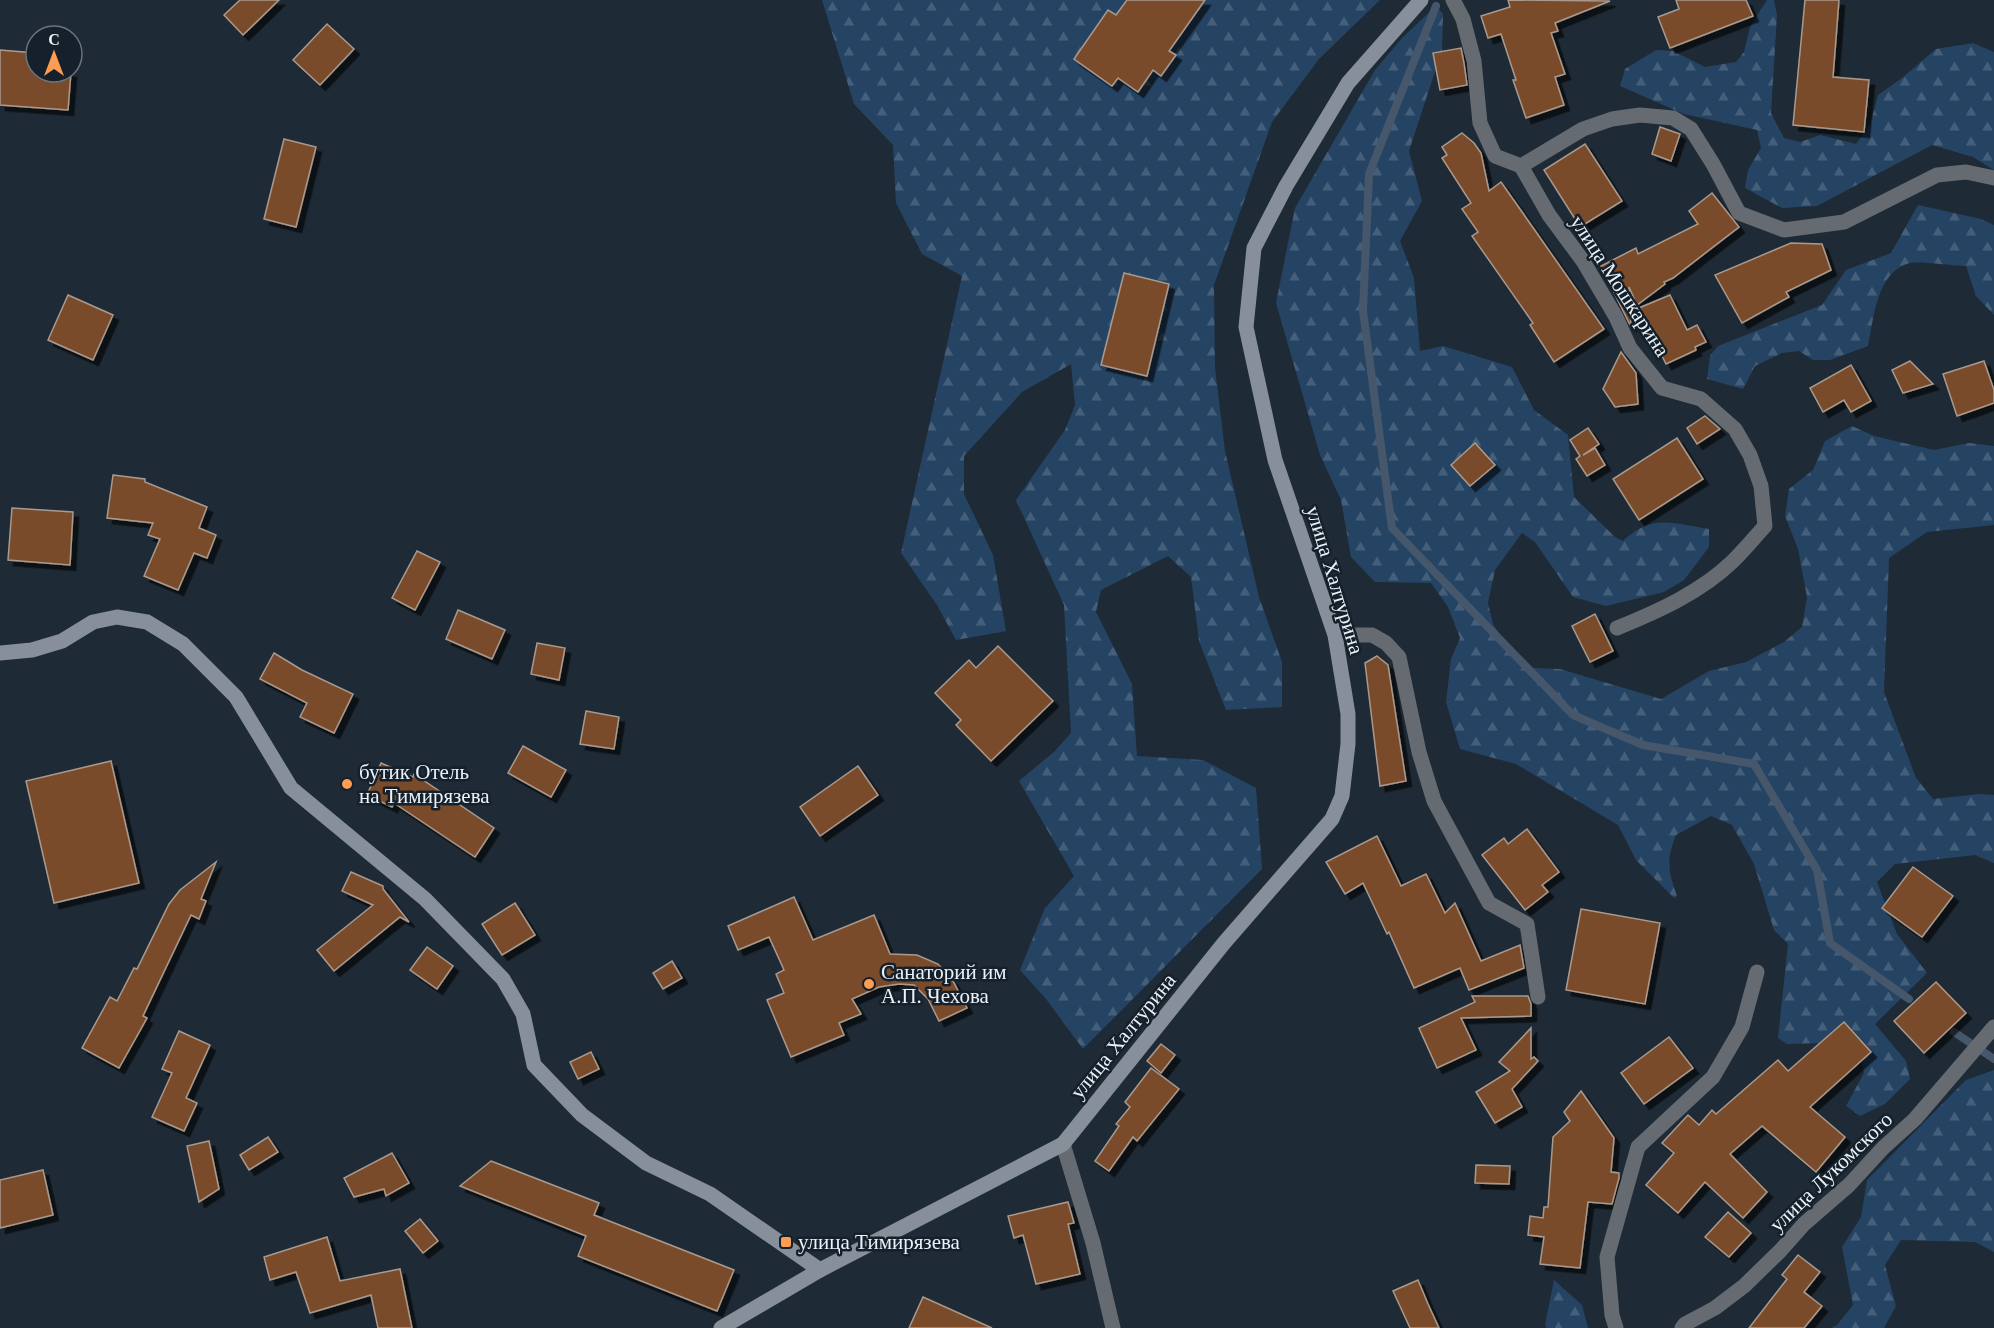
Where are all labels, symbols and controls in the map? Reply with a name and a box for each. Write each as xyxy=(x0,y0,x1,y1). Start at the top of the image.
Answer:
north arrow xyxy=(24,24,84,84)
text: С xyxy=(48,31,60,48)
street label: улица Мошкарина xyxy=(1565,211,1675,362)
street label: улица Халтурина xyxy=(1301,503,1369,658)
place label: бутик Отель на Тимирязева xyxy=(359,760,490,808)
marker: бутик Отель на Тимирязева xyxy=(340,777,354,791)
place label: Санаторий им А.П. Чехова xyxy=(881,960,1007,1008)
street label: улица Халтурина xyxy=(1065,968,1181,1103)
marker: Санаторий им А.П. Чехова xyxy=(862,977,876,991)
street label: улица Лукомского xyxy=(1765,1107,1897,1237)
place label: улица Тимирязева xyxy=(798,1230,961,1254)
marker: улица Тимирязева xyxy=(779,1235,793,1249)

